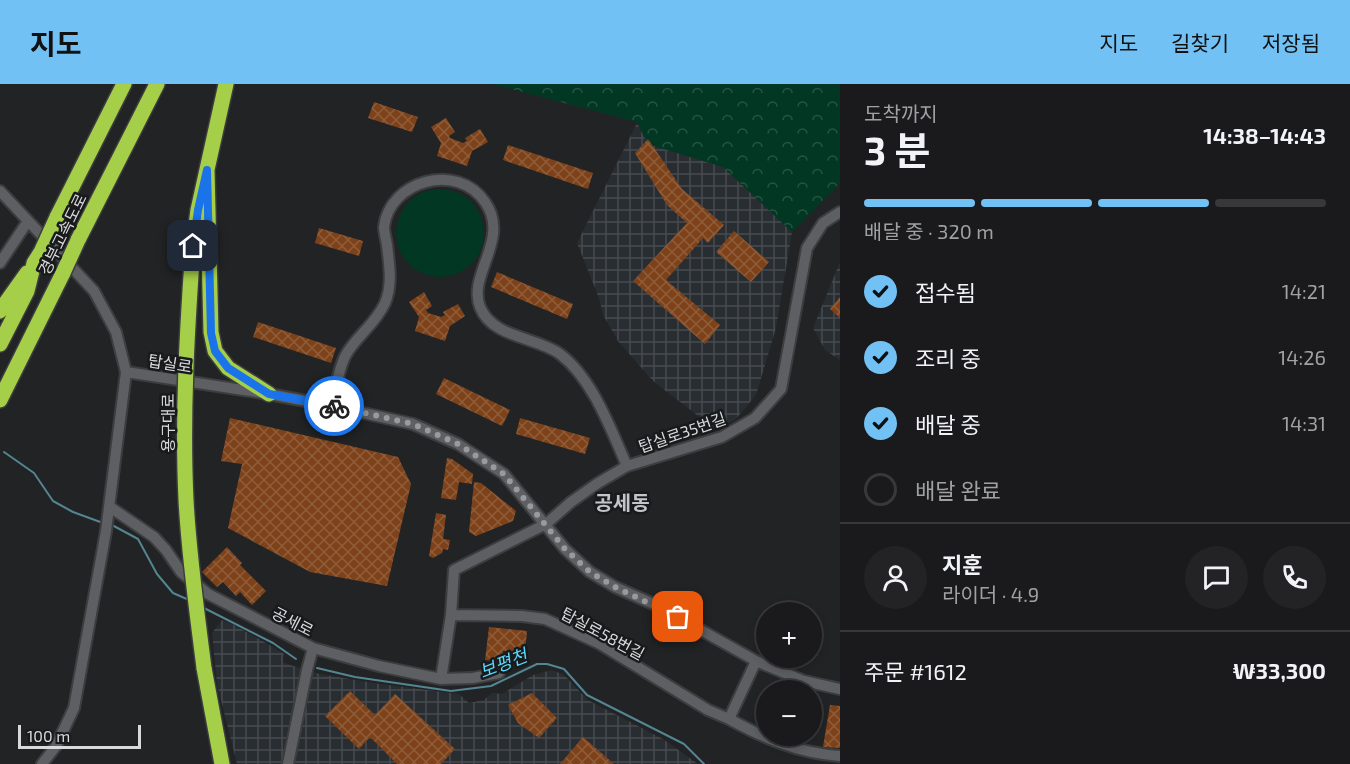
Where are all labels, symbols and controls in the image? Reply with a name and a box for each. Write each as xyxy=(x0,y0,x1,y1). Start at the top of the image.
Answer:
text: 지도 xyxy=(30,26,82,60)
text: 지도 xyxy=(1099,30,1138,55)
text: 길찾기 xyxy=(1171,30,1229,55)
text: 저장됨 xyxy=(1262,30,1320,55)
text: 도착까지 xyxy=(864,101,938,125)
text: 14:38–14:43 xyxy=(1203,122,1326,148)
text: 3 분 xyxy=(864,126,930,173)
street label: 경부고속도로 xyxy=(34,190,90,278)
text: 배달 중 · 320 m xyxy=(864,219,994,243)
pin xyxy=(167,220,218,271)
icon: home xyxy=(176,229,209,262)
icon: check xyxy=(864,275,897,308)
text: 접수됨 xyxy=(915,279,976,305)
text: 14:21 xyxy=(1282,279,1326,303)
icon: check xyxy=(864,341,897,374)
text: 조리 중 xyxy=(915,345,981,371)
text: 14:26 xyxy=(1278,345,1326,369)
street label: 탑실로 xyxy=(147,350,194,376)
courier xyxy=(304,376,364,436)
icon: bike xyxy=(318,390,351,423)
street label: 용구대로 xyxy=(158,393,177,452)
icon: check xyxy=(864,407,897,440)
street label: 탑실로35번길 xyxy=(636,408,728,456)
text: 배달 중 xyxy=(915,411,981,437)
text: 14:31 xyxy=(1282,411,1326,435)
text: 배달 완료 xyxy=(915,477,1001,503)
district label: 공세동 xyxy=(594,490,650,514)
button: person xyxy=(864,546,927,609)
button: chat xyxy=(1185,546,1248,609)
button: phone xyxy=(1263,546,1326,609)
text: 지훈 xyxy=(942,551,982,577)
text: 라이더 · 4.9 xyxy=(942,582,1039,606)
pin xyxy=(652,591,703,642)
icon: bag xyxy=(661,600,694,633)
map controls xyxy=(756,602,822,746)
button: + xyxy=(756,602,822,668)
street label: 공세로 xyxy=(269,603,317,640)
street label: 탑실로58번길 xyxy=(558,603,648,663)
water label: 보평천 xyxy=(476,643,532,682)
text: ₩33,300 xyxy=(1233,657,1326,683)
text: 주문 #1612 xyxy=(864,658,967,684)
button: − xyxy=(756,680,822,746)
scale bar xyxy=(18,722,141,750)
text: 100 m xyxy=(27,726,70,745)

